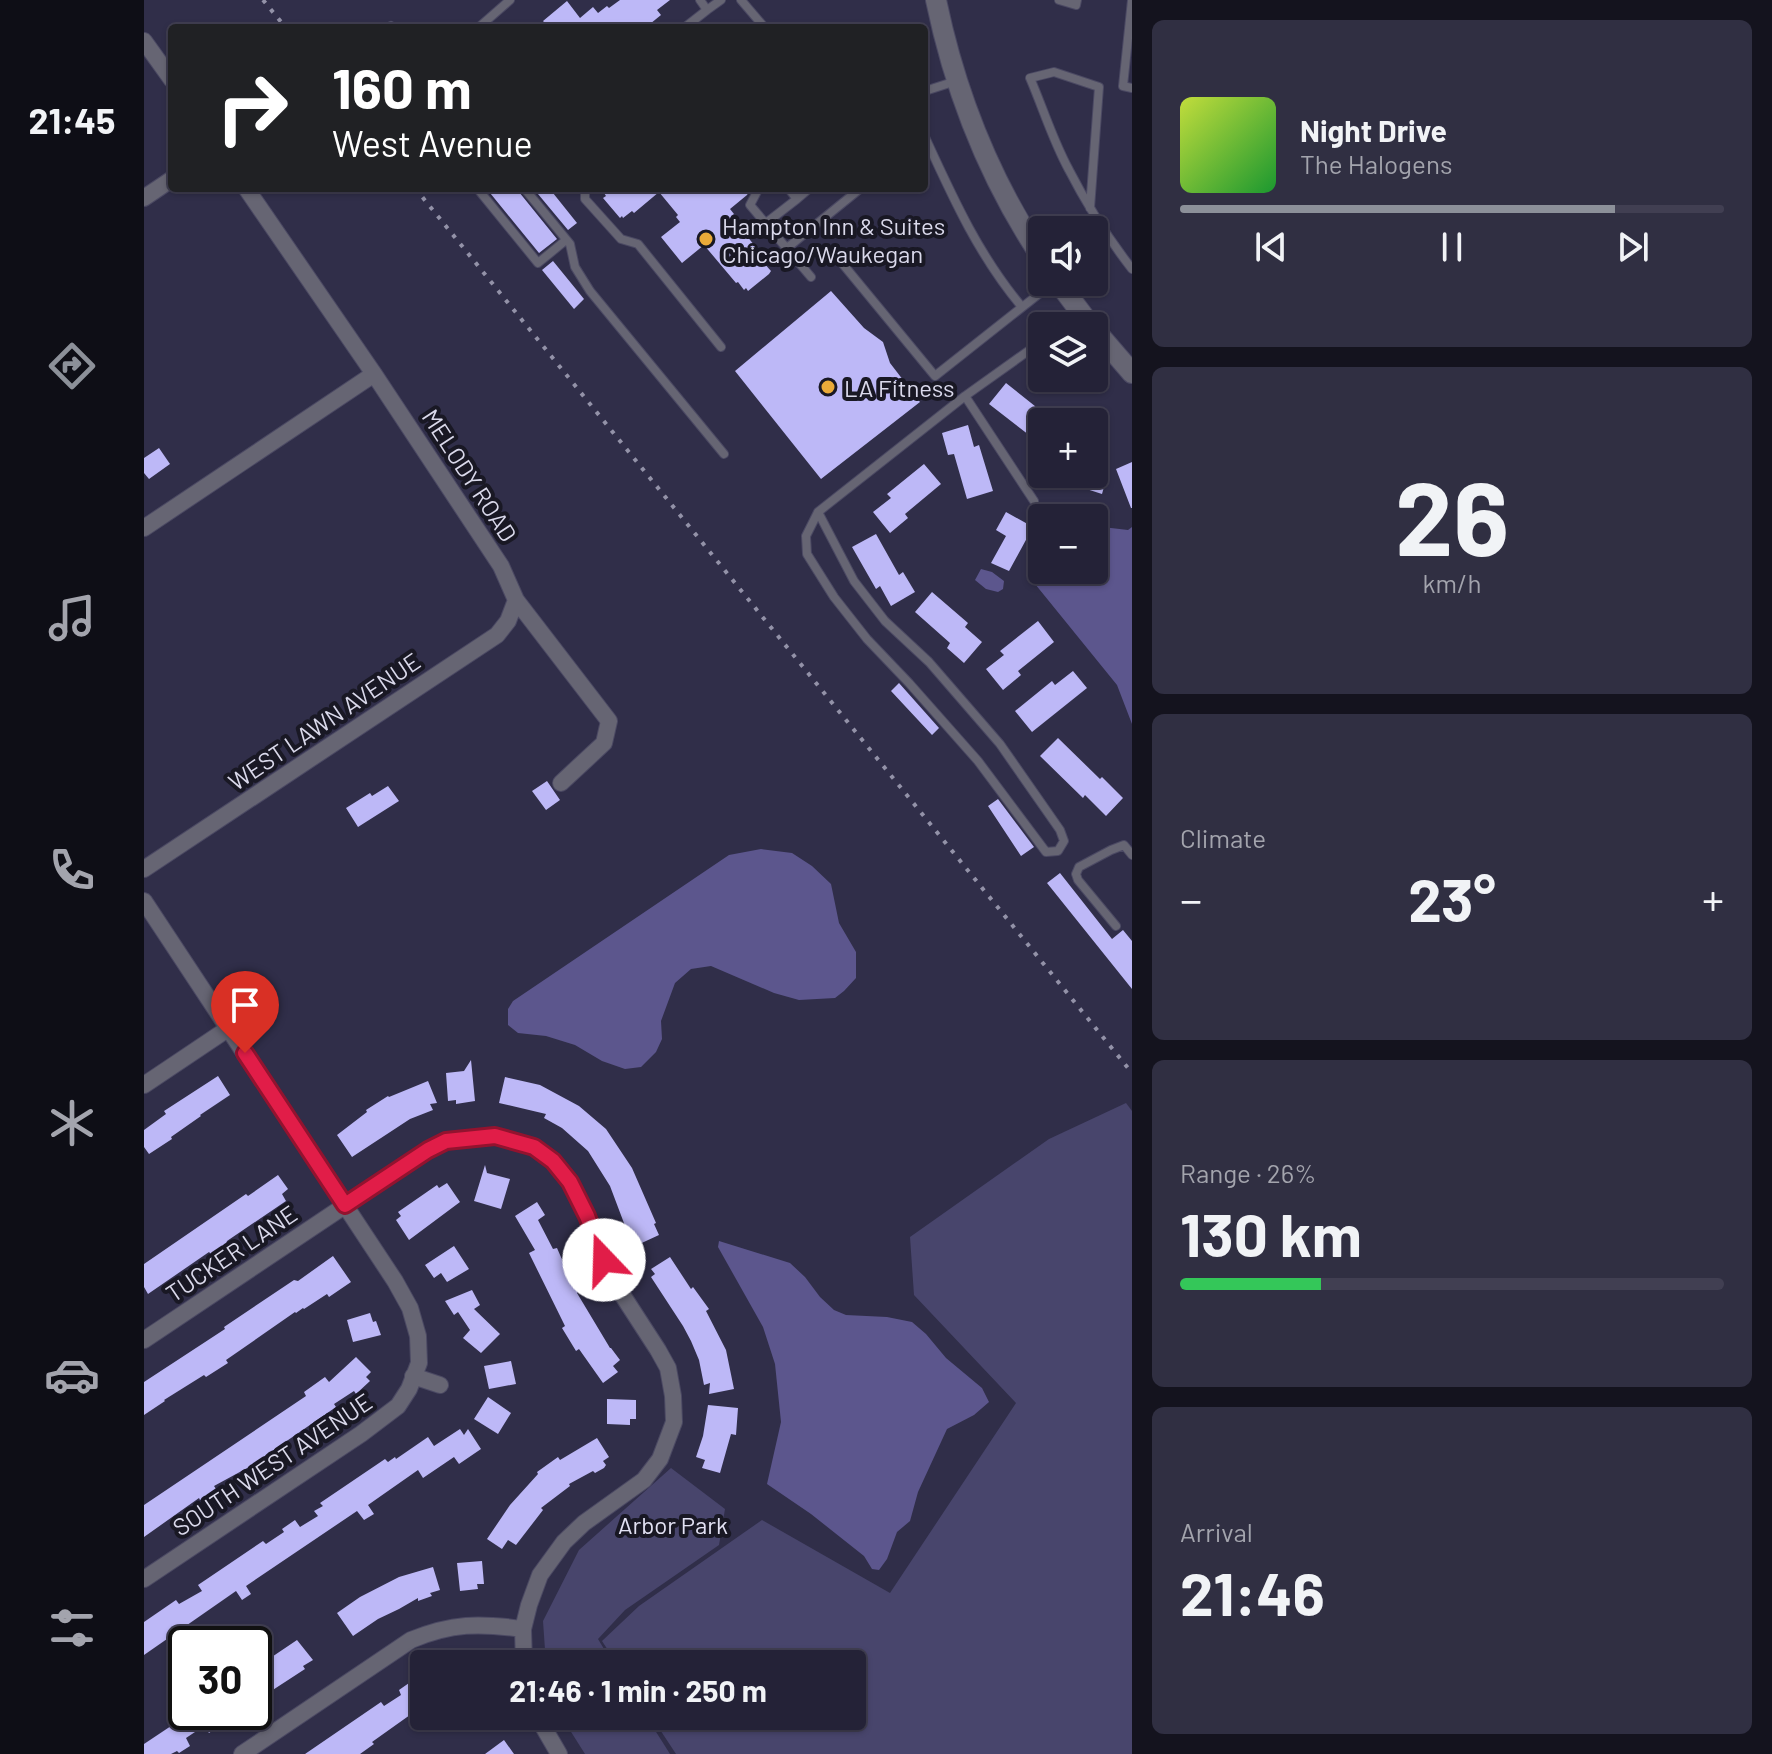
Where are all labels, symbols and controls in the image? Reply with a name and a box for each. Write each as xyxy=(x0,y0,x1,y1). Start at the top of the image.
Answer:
text: 160 m xyxy=(332,53,472,120)
icon: right xyxy=(200,56,304,160)
text: 21:45 xyxy=(29,98,115,141)
text: Night Drive xyxy=(1300,112,1447,148)
text: West Avenue xyxy=(332,121,533,164)
text: The Halogens xyxy=(1300,148,1452,179)
place label: Hampton Inn & Suites Chicago/Waukegan xyxy=(722,211,945,268)
map controls xyxy=(1028,216,1108,584)
button: sound xyxy=(1028,216,1108,296)
icon: previous xyxy=(1249,225,1293,269)
icon: pause xyxy=(1430,225,1474,269)
icon: next xyxy=(1611,225,1655,269)
marker: Hampton Inn & Suites Chicago/Waukegan xyxy=(697,230,715,248)
button: layers xyxy=(1028,312,1108,392)
icon: directions xyxy=(44,338,100,394)
place label: LA Fitness xyxy=(844,373,955,402)
marker: LA Fitness xyxy=(819,378,837,396)
street label: MELODY ROAD xyxy=(416,403,524,547)
button: + xyxy=(1028,408,1108,488)
text: 26 xyxy=(1395,452,1509,577)
button: − xyxy=(1028,504,1108,584)
text: km/h xyxy=(1423,567,1481,598)
icon: music xyxy=(44,590,100,646)
street label: WEST LAWN AVENUE xyxy=(223,646,425,796)
text: Climate xyxy=(1180,822,1266,853)
icon: phone xyxy=(44,842,100,898)
text: 23° xyxy=(1408,862,1496,934)
text: − xyxy=(1180,872,1202,925)
text: + xyxy=(1702,872,1724,925)
pin xyxy=(211,971,279,1053)
icon: arrive xyxy=(223,983,267,1027)
icon: climate xyxy=(44,1095,100,1151)
text: Range · 26% xyxy=(1180,1157,1316,1188)
text: 130 km xyxy=(1180,1197,1362,1269)
street label: TUCKER LANE xyxy=(160,1199,302,1307)
position arrow xyxy=(562,1218,646,1302)
icon: car xyxy=(44,1347,100,1403)
street label: SOUTH WEST AVENUE xyxy=(167,1387,377,1541)
park label: Arbor Park xyxy=(618,1510,728,1539)
text: Arrival xyxy=(1180,1516,1253,1547)
text: 21:46 xyxy=(1180,1556,1325,1628)
icon: filters xyxy=(44,1600,100,1656)
speed limit sign: 30 xyxy=(168,1626,272,1730)
text: 21:46 · 1 min · 250 m xyxy=(509,1672,767,1708)

